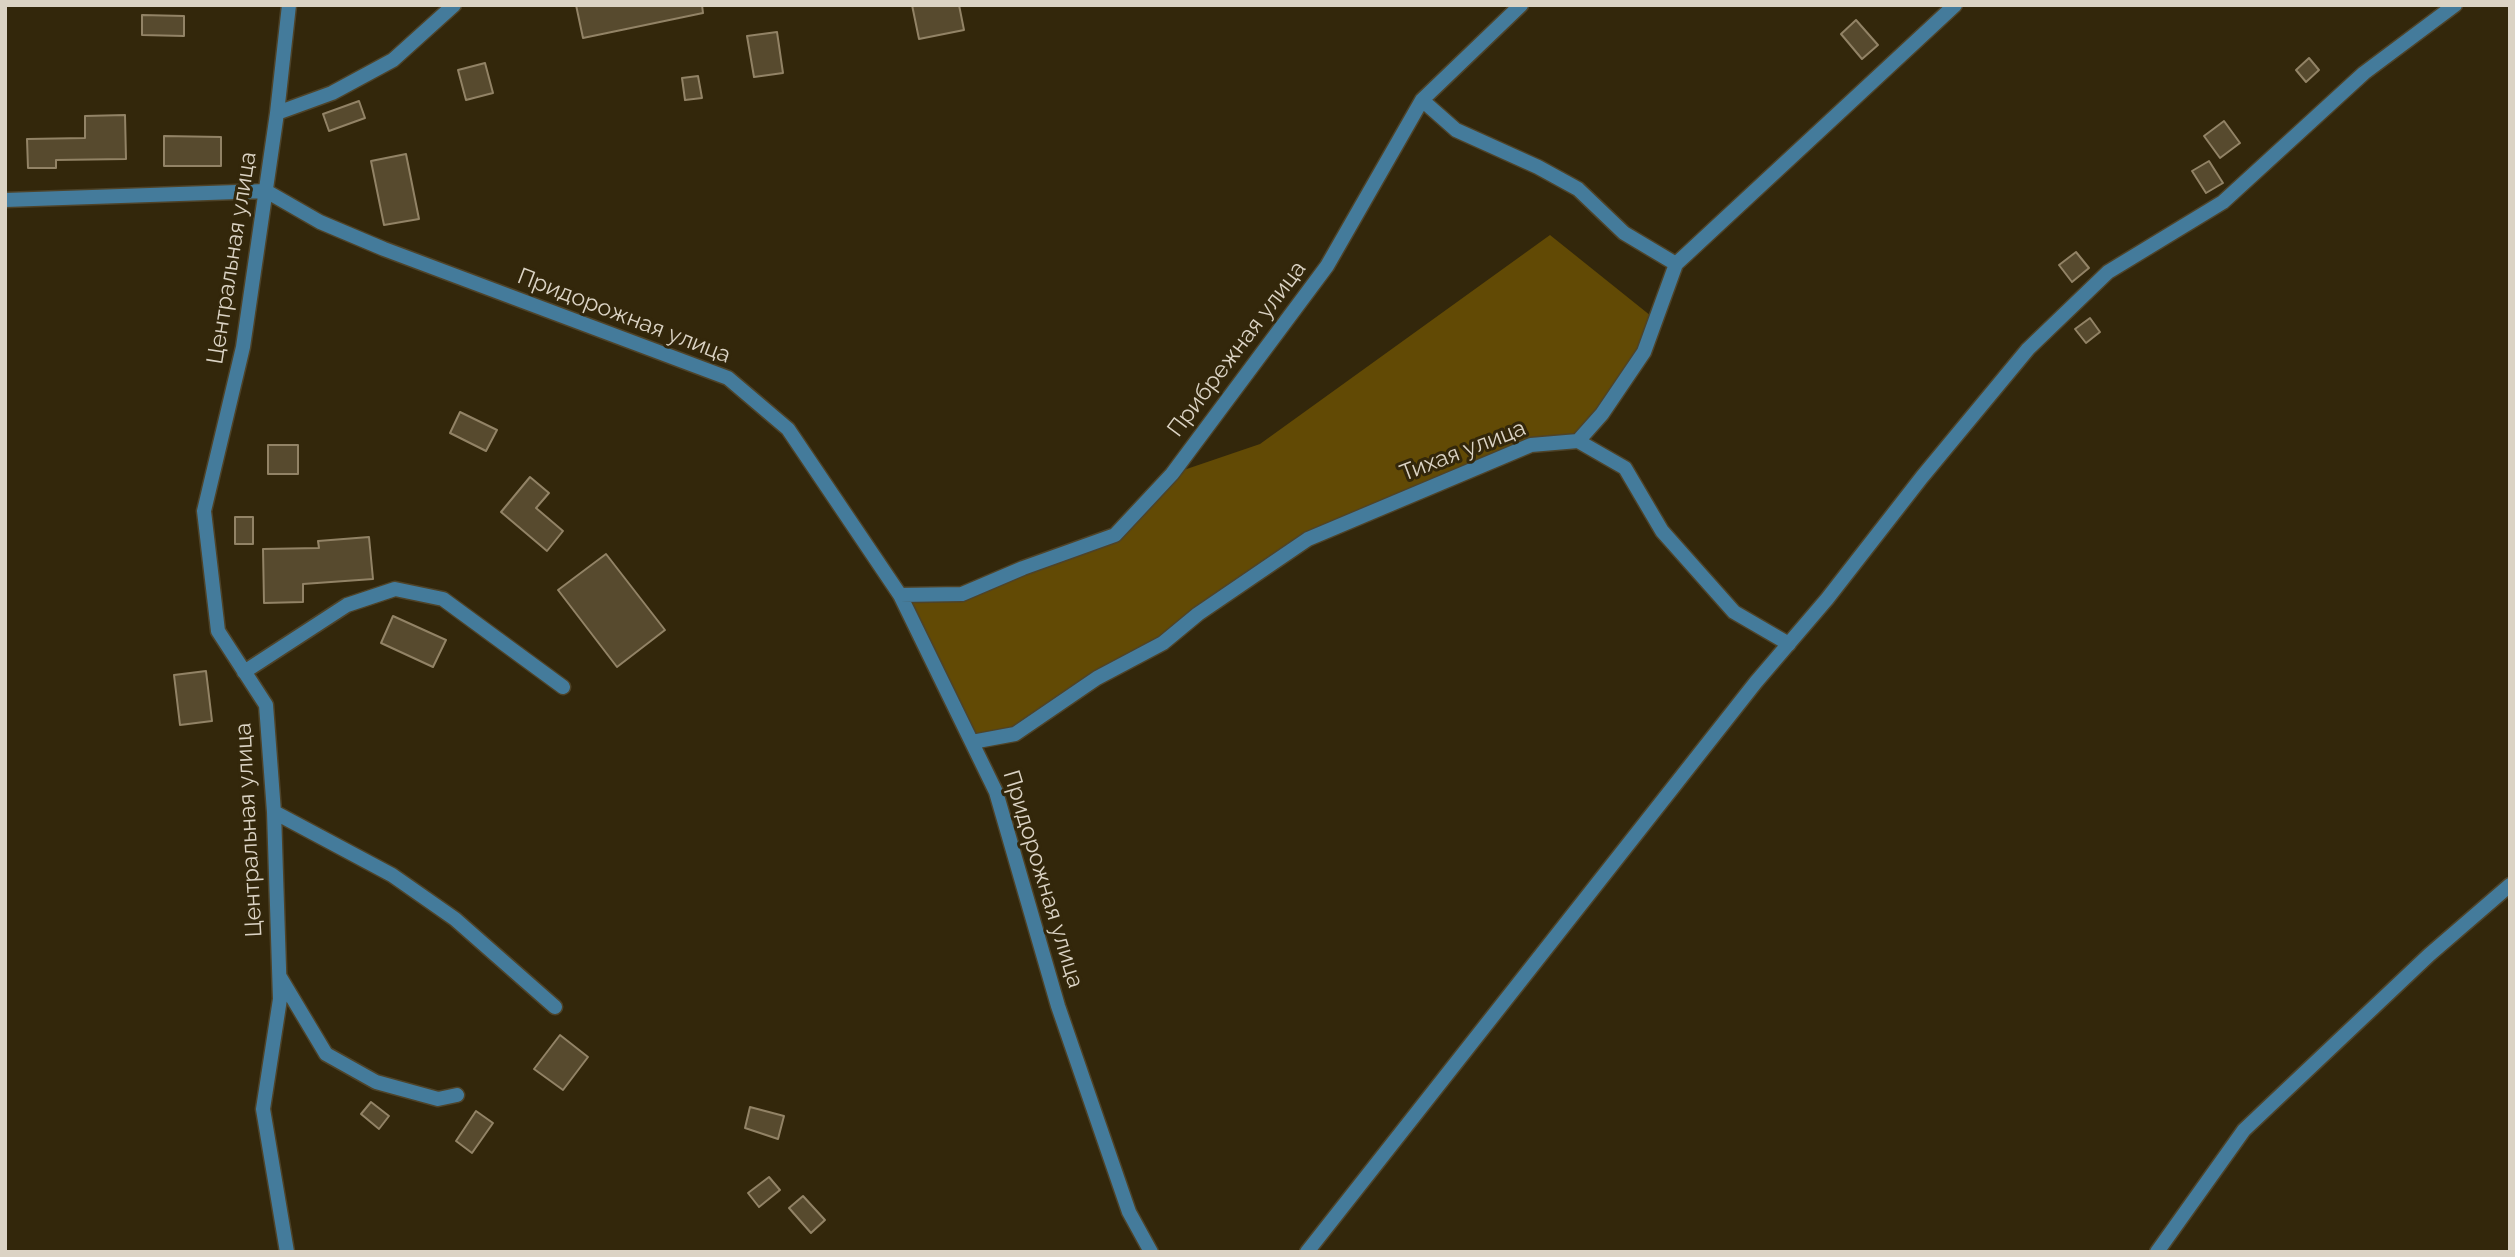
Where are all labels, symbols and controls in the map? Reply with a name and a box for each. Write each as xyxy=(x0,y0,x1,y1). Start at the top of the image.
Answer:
street label: Центральная улица xyxy=(202,150,262,366)
street label: Прибрежная улица xyxy=(1162,256,1312,442)
street label: Придорожная улица xyxy=(514,263,734,369)
street label: Тихая улица xyxy=(1396,414,1530,488)
street label: Центральная улица xyxy=(230,722,268,938)
street label: Придорожная улица xyxy=(997,767,1089,991)

